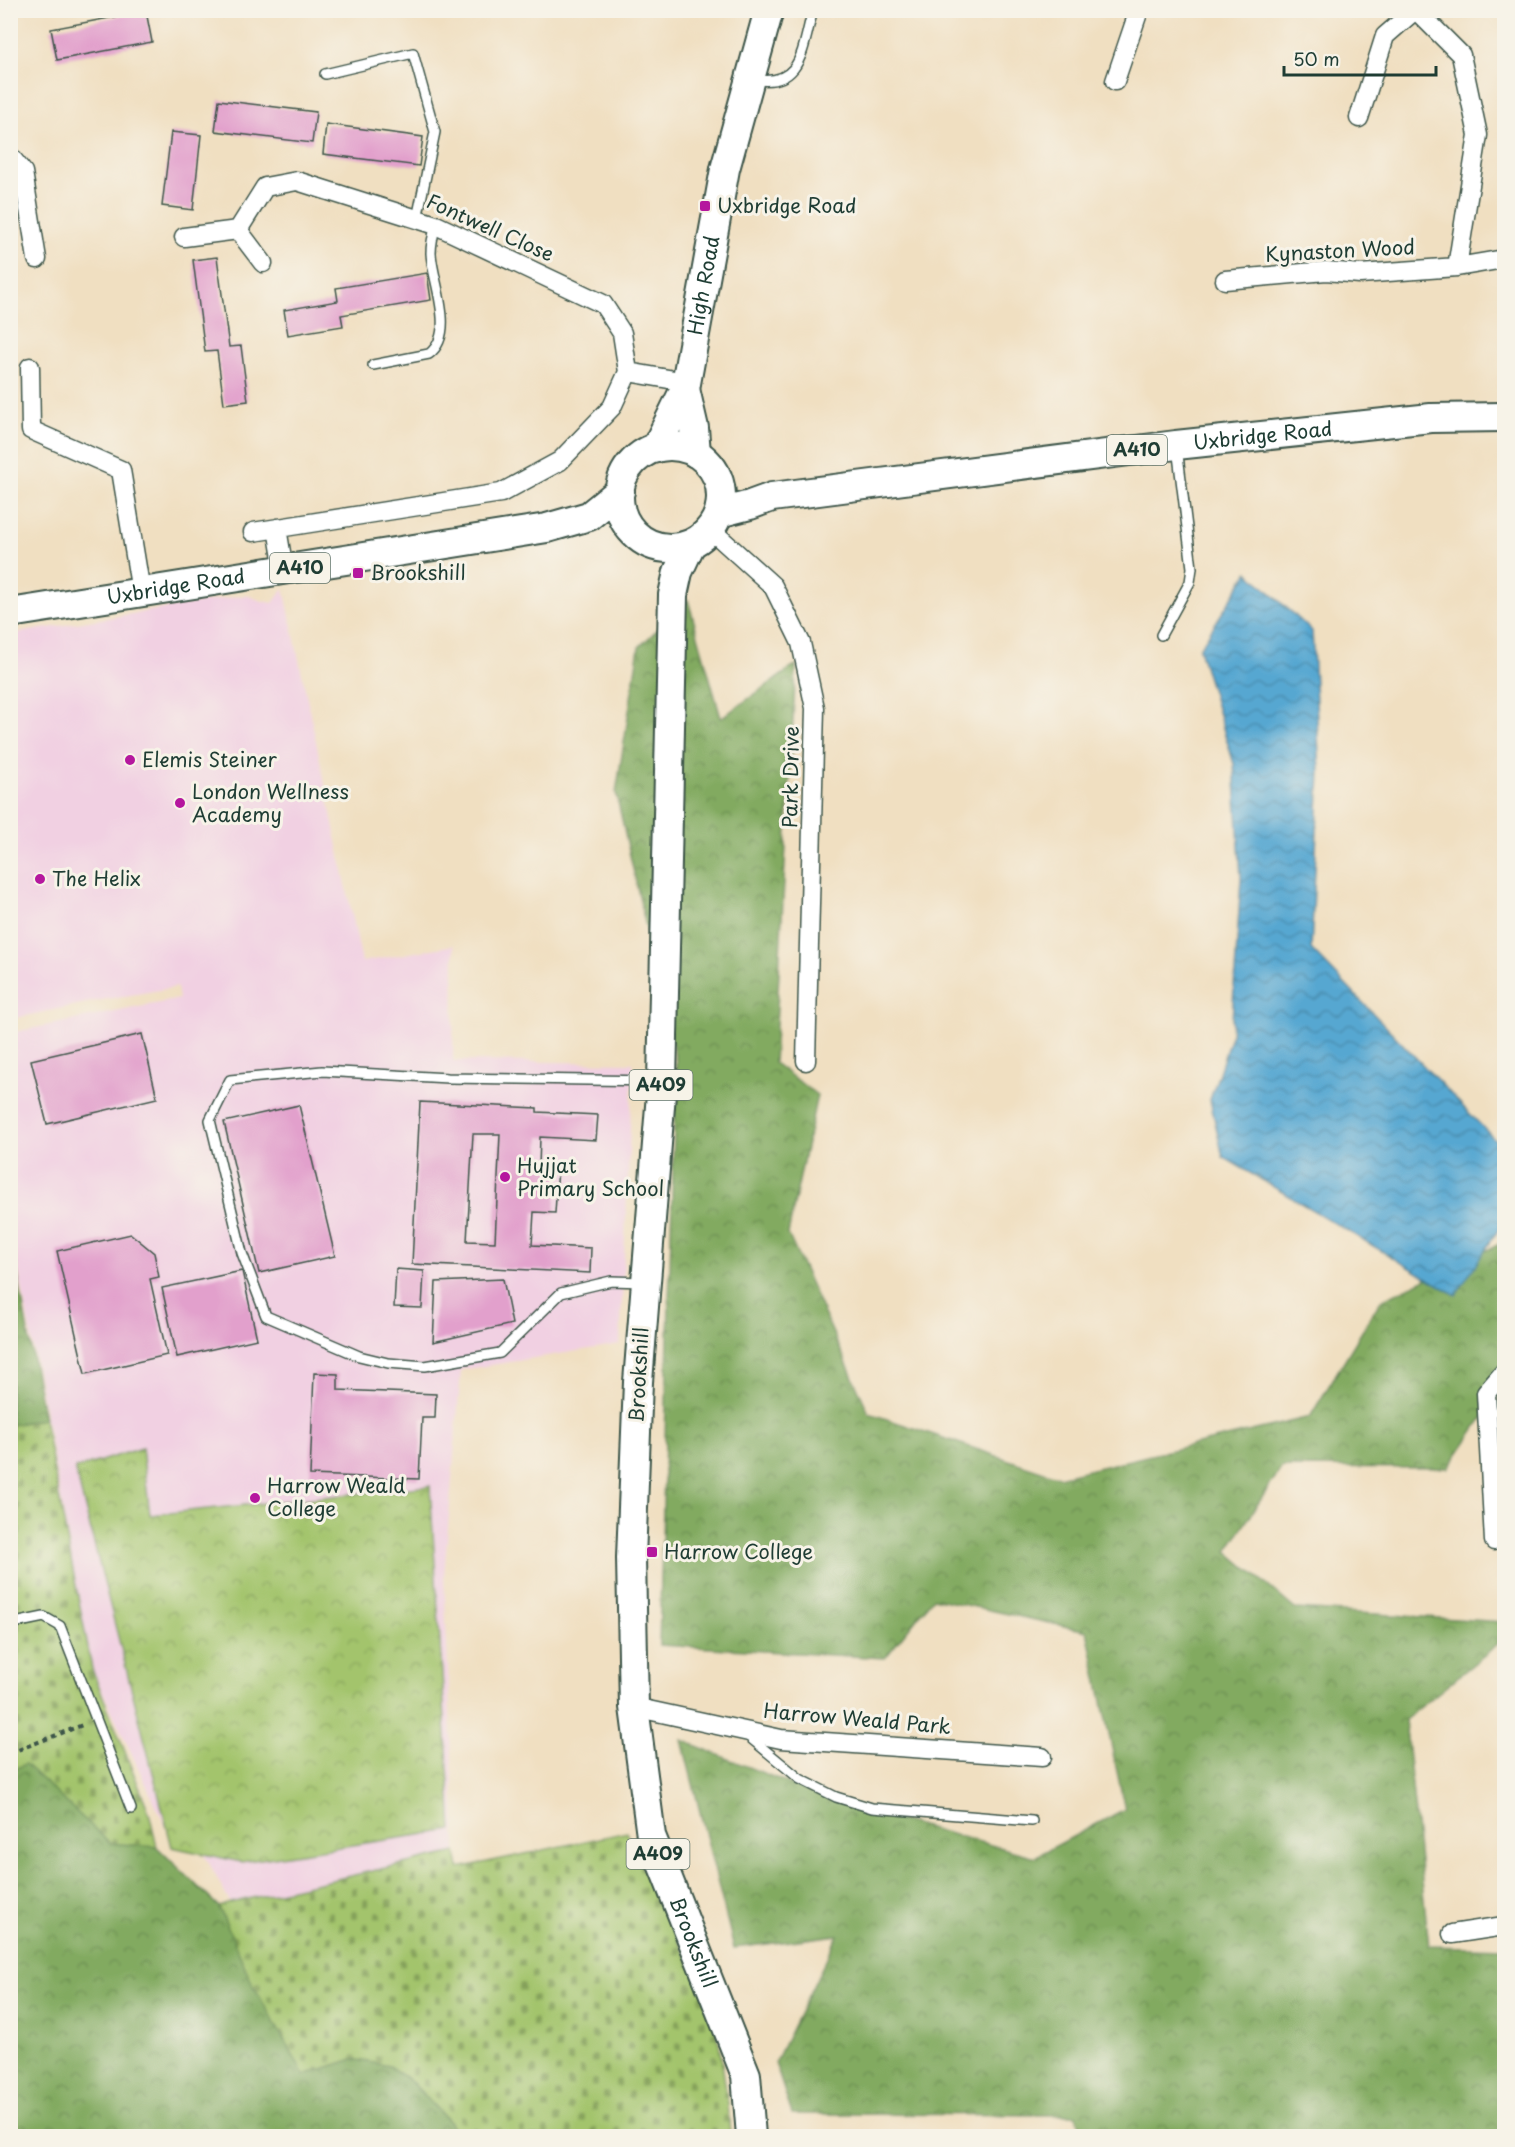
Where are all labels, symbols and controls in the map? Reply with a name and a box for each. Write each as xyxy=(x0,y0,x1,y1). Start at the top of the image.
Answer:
scale bar xyxy=(1284,39,1436,77)
text: 50 m xyxy=(1293,45,1340,72)
street label: Fontwell Close xyxy=(422,186,559,269)
place label: Uxbridge Road xyxy=(717,190,856,220)
marker: Uxbridge Road xyxy=(698,199,712,213)
street label: Kynaston Wood xyxy=(1264,231,1416,269)
street label: High Road xyxy=(679,233,727,337)
street label: Uxbridge Road xyxy=(1192,413,1334,457)
road number: A410 xyxy=(1107,435,1167,465)
road number: A410 xyxy=(270,553,330,583)
place label: Brookshill xyxy=(370,557,466,587)
street label: Uxbridge Road xyxy=(105,560,247,611)
marker: Brookshill xyxy=(351,566,365,580)
street label: Park Drive xyxy=(774,726,806,828)
place label: Elemis Steiner xyxy=(142,744,278,774)
marker: Elemis Steiner xyxy=(123,753,137,767)
place label: London Wellness Academy xyxy=(192,776,349,829)
marker: London Wellness Academy xyxy=(173,796,187,810)
place label: The Helix xyxy=(52,863,141,893)
marker: The Helix xyxy=(33,872,47,886)
road number: A409 xyxy=(630,1070,692,1100)
place label: Hujjat Primary School xyxy=(517,1150,664,1203)
marker: Hujjat Primary School xyxy=(498,1170,512,1184)
street label: Brookshill xyxy=(621,1326,655,1423)
place label: Harrow Weald College xyxy=(267,1470,406,1523)
marker: Harrow Weald College xyxy=(248,1491,262,1505)
place label: Harrow College xyxy=(664,1536,813,1566)
marker: Harrow College xyxy=(645,1545,659,1559)
street label: Harrow Weald Park xyxy=(762,1695,952,1741)
road number: A409 xyxy=(626,1839,690,1869)
street label: Brookshill xyxy=(663,1892,726,1992)

